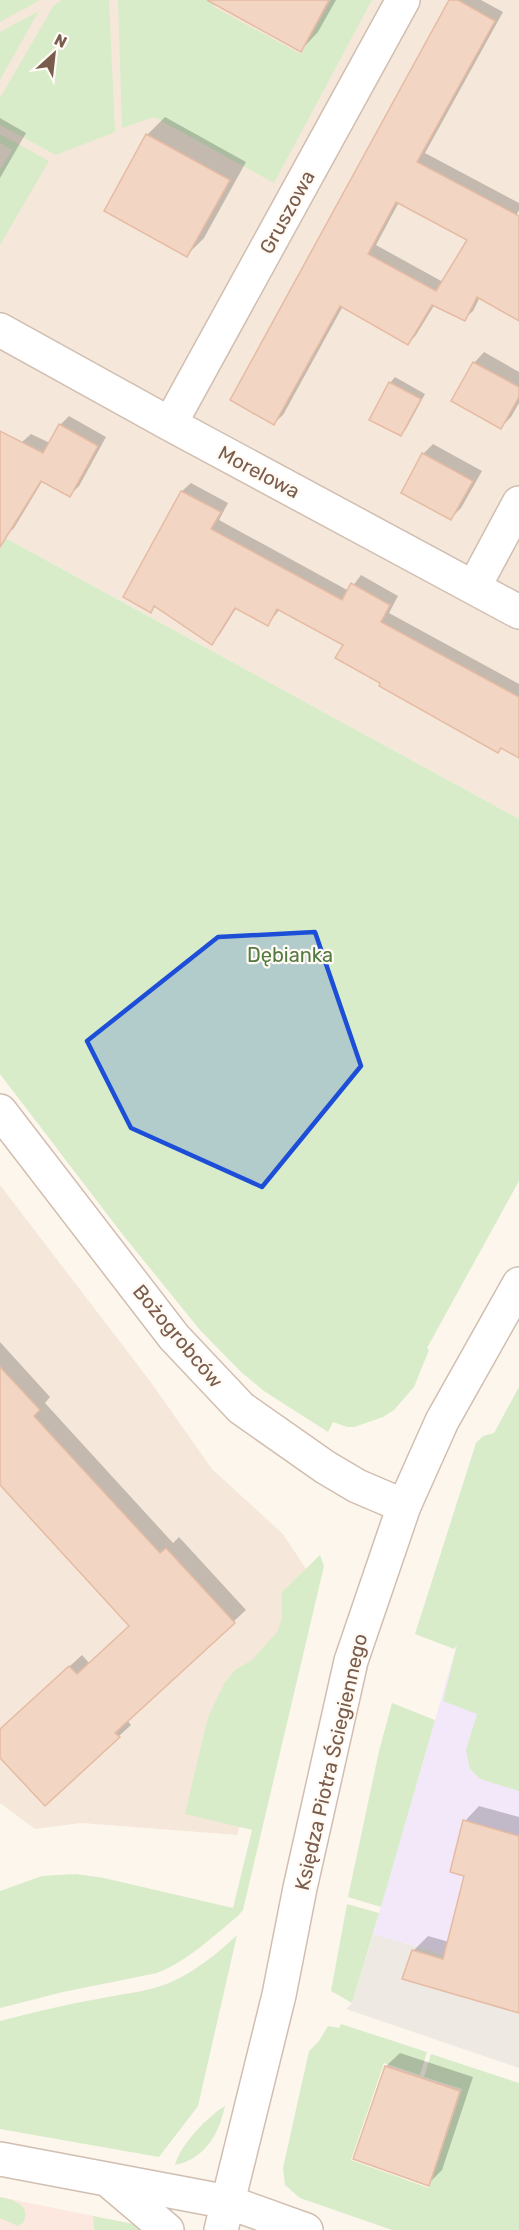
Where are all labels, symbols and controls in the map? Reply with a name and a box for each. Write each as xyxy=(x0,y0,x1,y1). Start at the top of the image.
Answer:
north arrow xyxy=(24,24,84,84)
text: N xyxy=(51,30,70,52)
street label: Gruszowa xyxy=(254,166,320,258)
street label: Morelowa xyxy=(214,441,304,503)
park label: Dębianka xyxy=(247,943,333,967)
street label: Bożogrobców xyxy=(128,1280,228,1392)
street label: Księdza Piotra Ściegiennego xyxy=(290,1631,372,1893)

